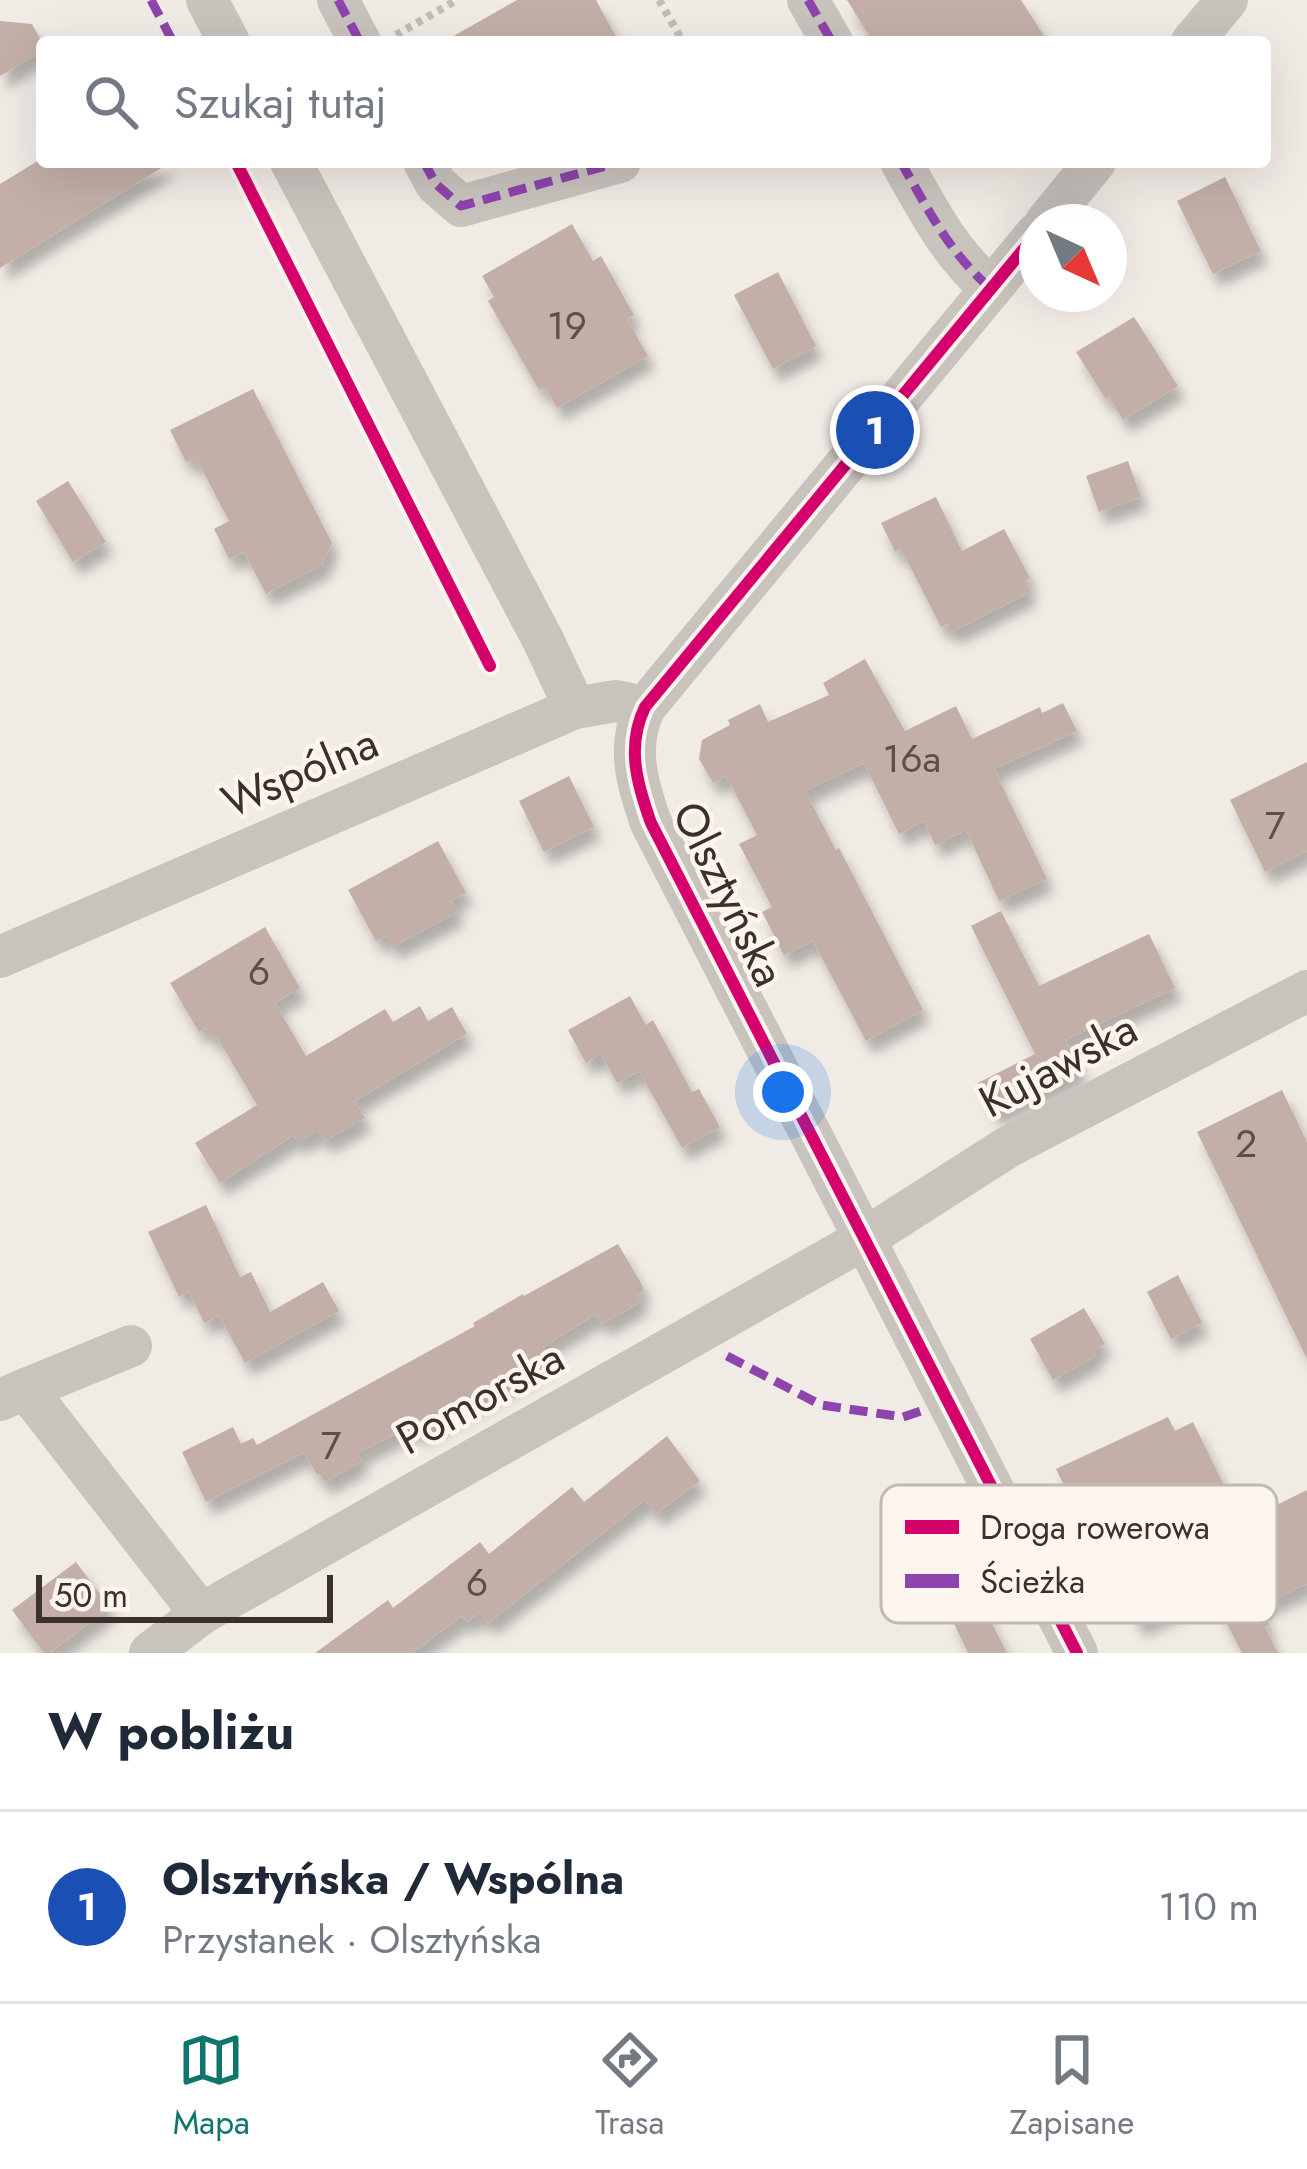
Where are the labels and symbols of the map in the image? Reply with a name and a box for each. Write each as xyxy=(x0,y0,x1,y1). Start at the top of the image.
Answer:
north arrow xyxy=(1019,204,1127,312)
house number: 19 xyxy=(547,297,587,354)
pin: 1 xyxy=(836,385,914,475)
street label: Wspólna xyxy=(212,710,388,834)
house number: 16a xyxy=(883,730,941,787)
street label: Olsztyńska xyxy=(656,791,802,997)
house number: 7 xyxy=(1265,797,1286,854)
house number: 6 xyxy=(248,943,270,1000)
street label: Kujawska xyxy=(967,996,1149,1134)
your location xyxy=(753,1062,813,1122)
house number: 2 xyxy=(1235,1115,1257,1172)
street label: Pomorska xyxy=(384,1325,576,1471)
house number: 7 xyxy=(321,1417,342,1474)
legend xyxy=(881,1485,1277,1623)
text: Droga rowerowa xyxy=(980,1504,1210,1551)
house number: 6 xyxy=(466,1554,488,1611)
text: Ścieżka xyxy=(980,1558,1085,1605)
scale bar xyxy=(36,1569,333,1622)

